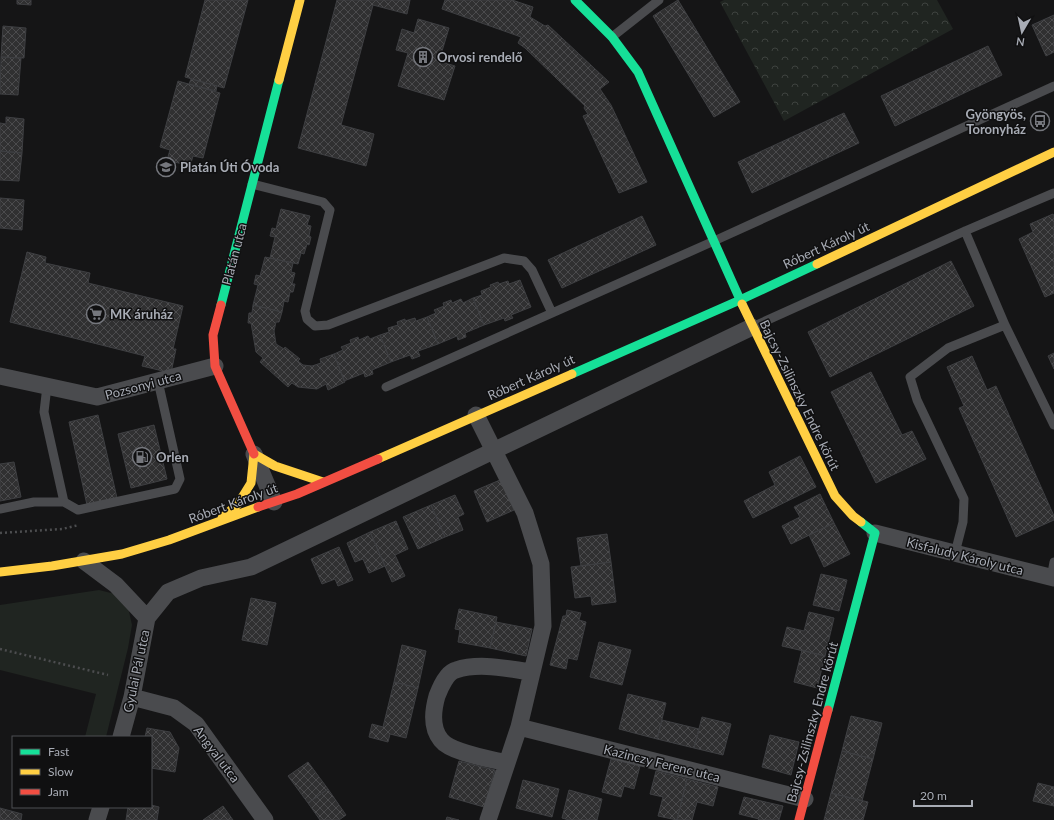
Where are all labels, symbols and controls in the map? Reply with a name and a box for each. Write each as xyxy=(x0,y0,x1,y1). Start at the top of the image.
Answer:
north arrow xyxy=(1002,12,1042,52)
text: N xyxy=(1015,35,1026,49)
building icon: Orvosi rendelő xyxy=(412,46,434,68)
place label: Orvosi rendelő xyxy=(437,49,523,65)
place label: Gyöngyös, Toronyház xyxy=(966,106,1026,137)
bus stop icon: Gyöngyös, Toronyház xyxy=(1029,110,1051,132)
school or university icon: Platán Úti Óvoda xyxy=(155,156,177,178)
place label: Platán Úti Óvoda xyxy=(180,159,279,175)
street label: Róbert Károly út xyxy=(780,218,872,272)
street label: Platán utca xyxy=(218,221,250,287)
supermarket icon: MK áruház xyxy=(85,303,107,325)
place label: MK áruház xyxy=(110,306,173,322)
street label: Bajcsy-Zsilinszky Endre körút xyxy=(757,317,844,473)
street label: Róbert Károly út xyxy=(485,351,577,403)
street label: Pozsonyi utca xyxy=(103,367,183,403)
fuel station icon: Orlen xyxy=(131,446,153,468)
place label: Orlen xyxy=(156,449,189,465)
street label: Róbert Károly út xyxy=(186,479,280,527)
street label: Kisfaludy Károly utca xyxy=(905,534,1025,578)
street label: Gyulai Pál utca xyxy=(119,628,153,714)
street label: Bajcsy-Zsilinszky Endre körút xyxy=(783,640,841,804)
street label: Angyal utca xyxy=(191,723,243,785)
legend xyxy=(12,736,152,808)
street label: Kazinczy Ferenc utca xyxy=(602,741,722,785)
text: Fast xyxy=(48,744,70,759)
text: Slow xyxy=(48,764,74,779)
scale bar xyxy=(914,782,972,808)
text: Jam xyxy=(48,784,69,799)
text: 20 m xyxy=(920,788,947,803)

